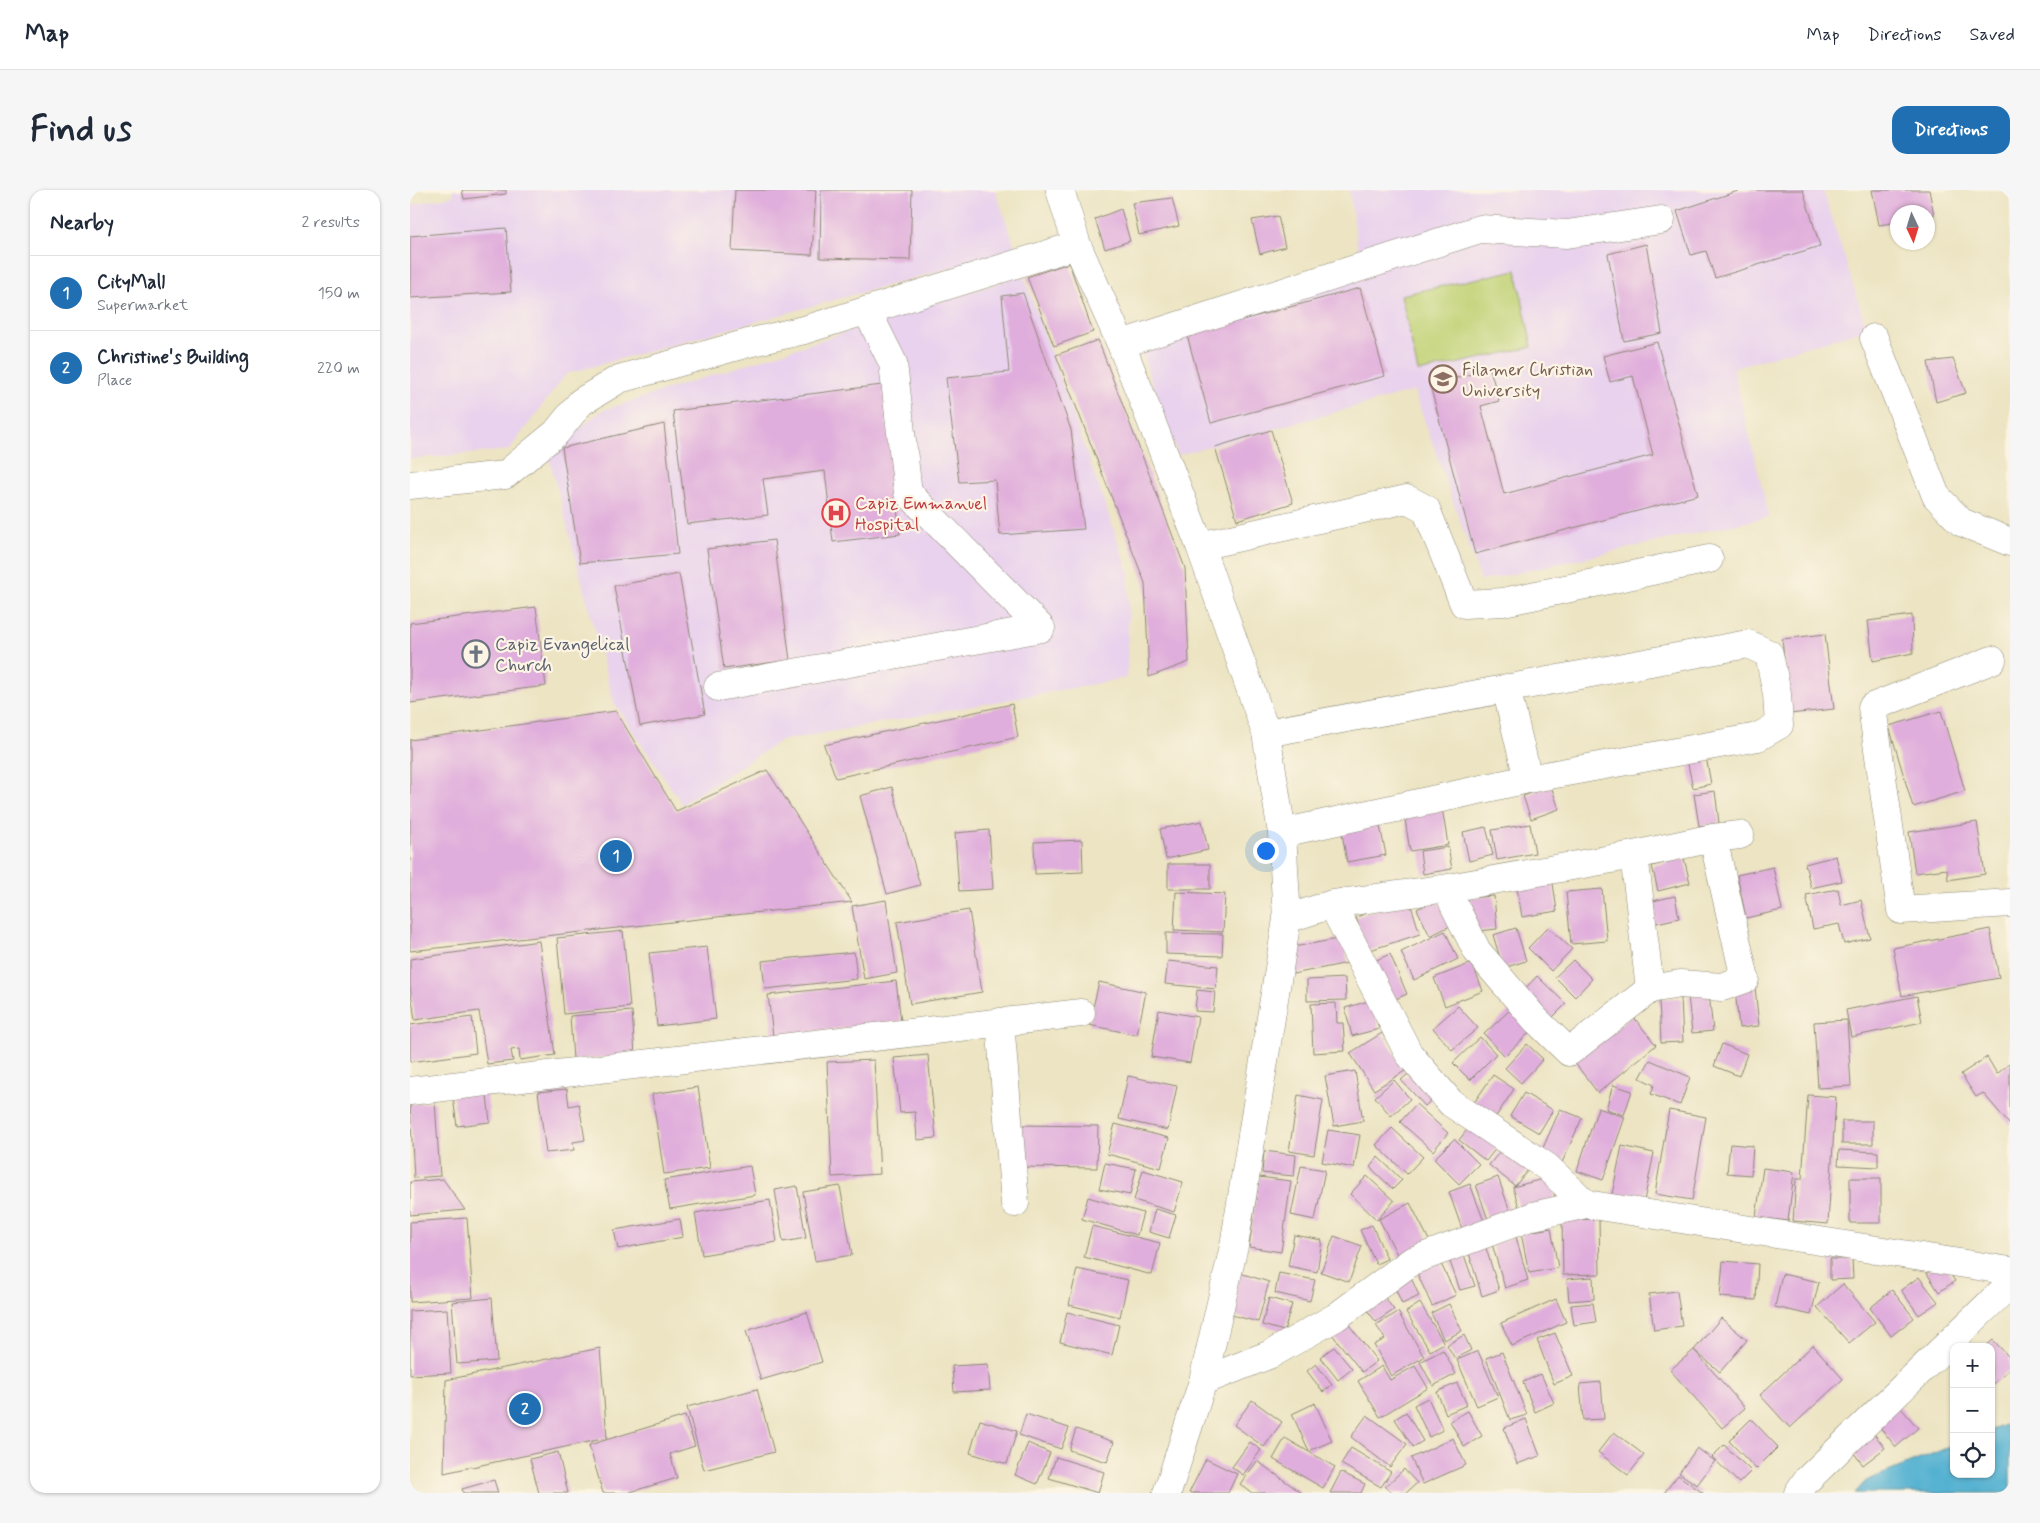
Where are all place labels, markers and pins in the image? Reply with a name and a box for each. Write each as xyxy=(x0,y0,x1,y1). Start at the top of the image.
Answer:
place label: Filamer Christian University xyxy=(1462,358,1593,403)
school or university icon: Filamer Christian University xyxy=(1428,364,1458,394)
place label: Capiz Emmanuel Hospital xyxy=(855,492,987,537)
hospital icon: Capiz Emmanuel Hospital xyxy=(821,498,851,528)
place label: Capiz Evangelical Church xyxy=(495,633,630,678)
church icon: Capiz Evangelical Church xyxy=(461,639,491,669)
pin: 1 xyxy=(600,837,632,875)
pin: 2 xyxy=(509,1390,541,1428)

